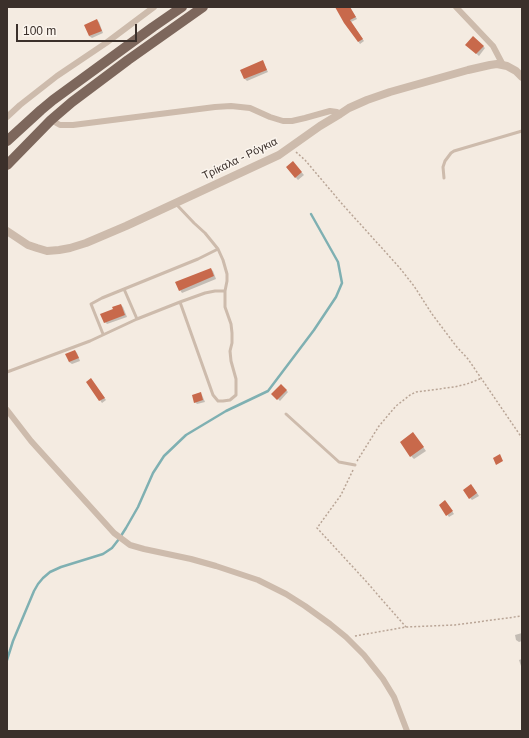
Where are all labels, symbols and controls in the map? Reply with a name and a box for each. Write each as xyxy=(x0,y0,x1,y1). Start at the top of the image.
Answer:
scale bar xyxy=(18,16,139,42)
text: 100 m xyxy=(23,24,56,38)
street label: Τρίκαλα - Ρόγκια xyxy=(200,135,280,183)

